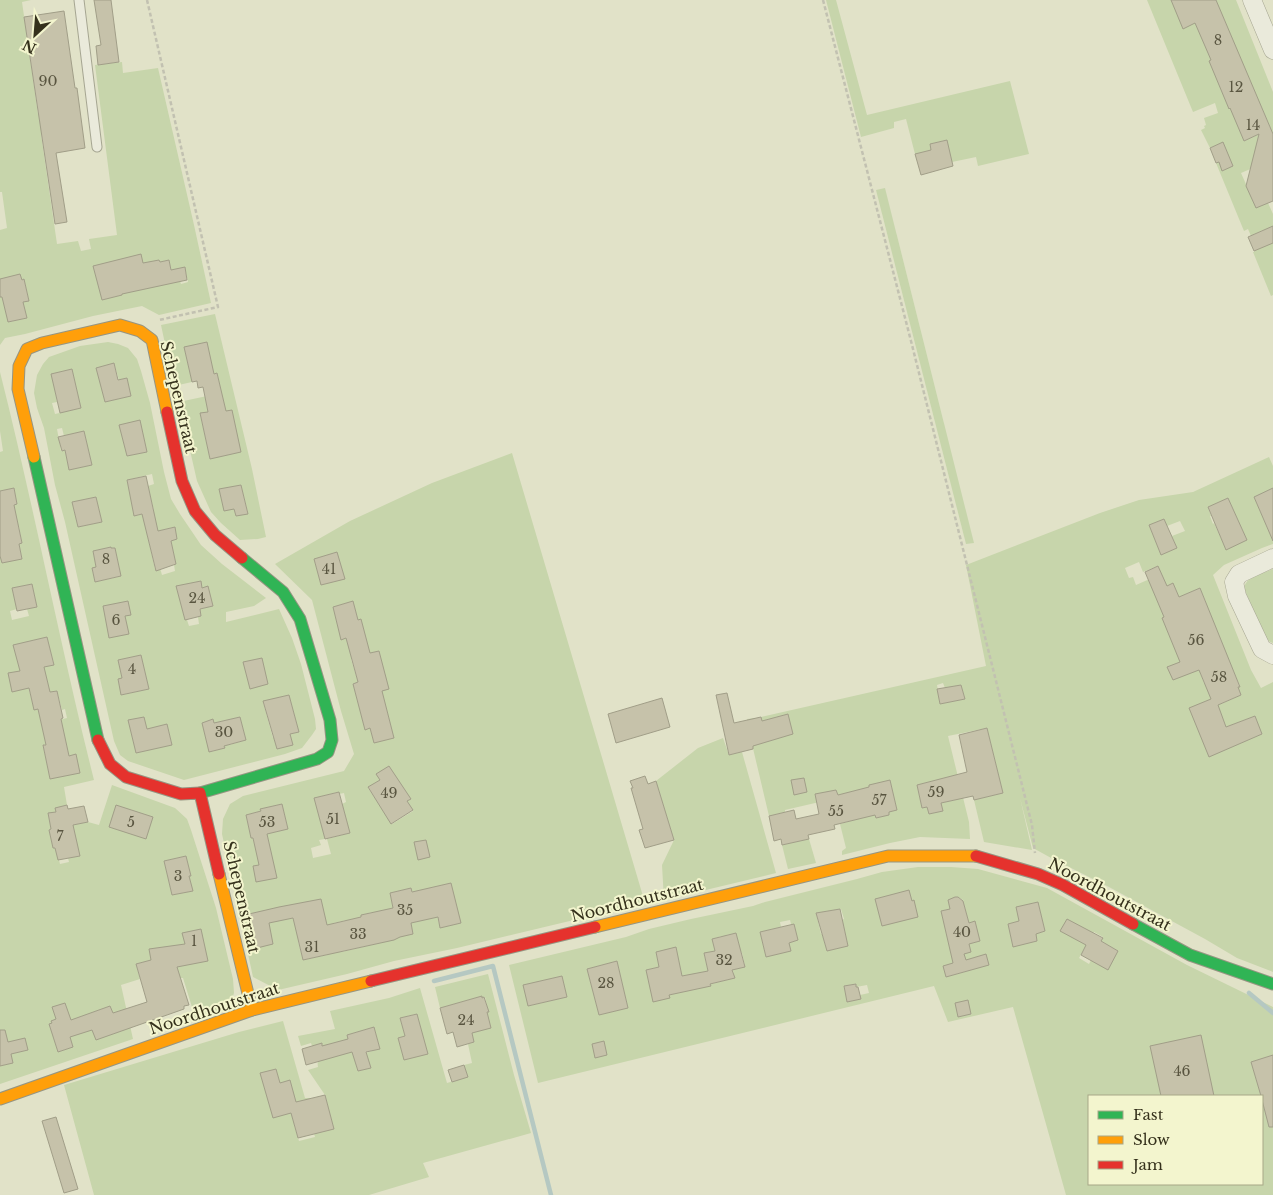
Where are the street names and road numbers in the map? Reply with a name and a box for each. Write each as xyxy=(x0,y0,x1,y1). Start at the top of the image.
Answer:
street label: Schepenstraat xyxy=(156,339,202,455)
street label: Schepenstraat xyxy=(219,839,265,955)
street label: Noordhoutstraat xyxy=(1045,853,1175,935)
street label: Noordhoutstraat xyxy=(569,874,705,926)
street label: Noordhoutstraat xyxy=(146,977,282,1039)

